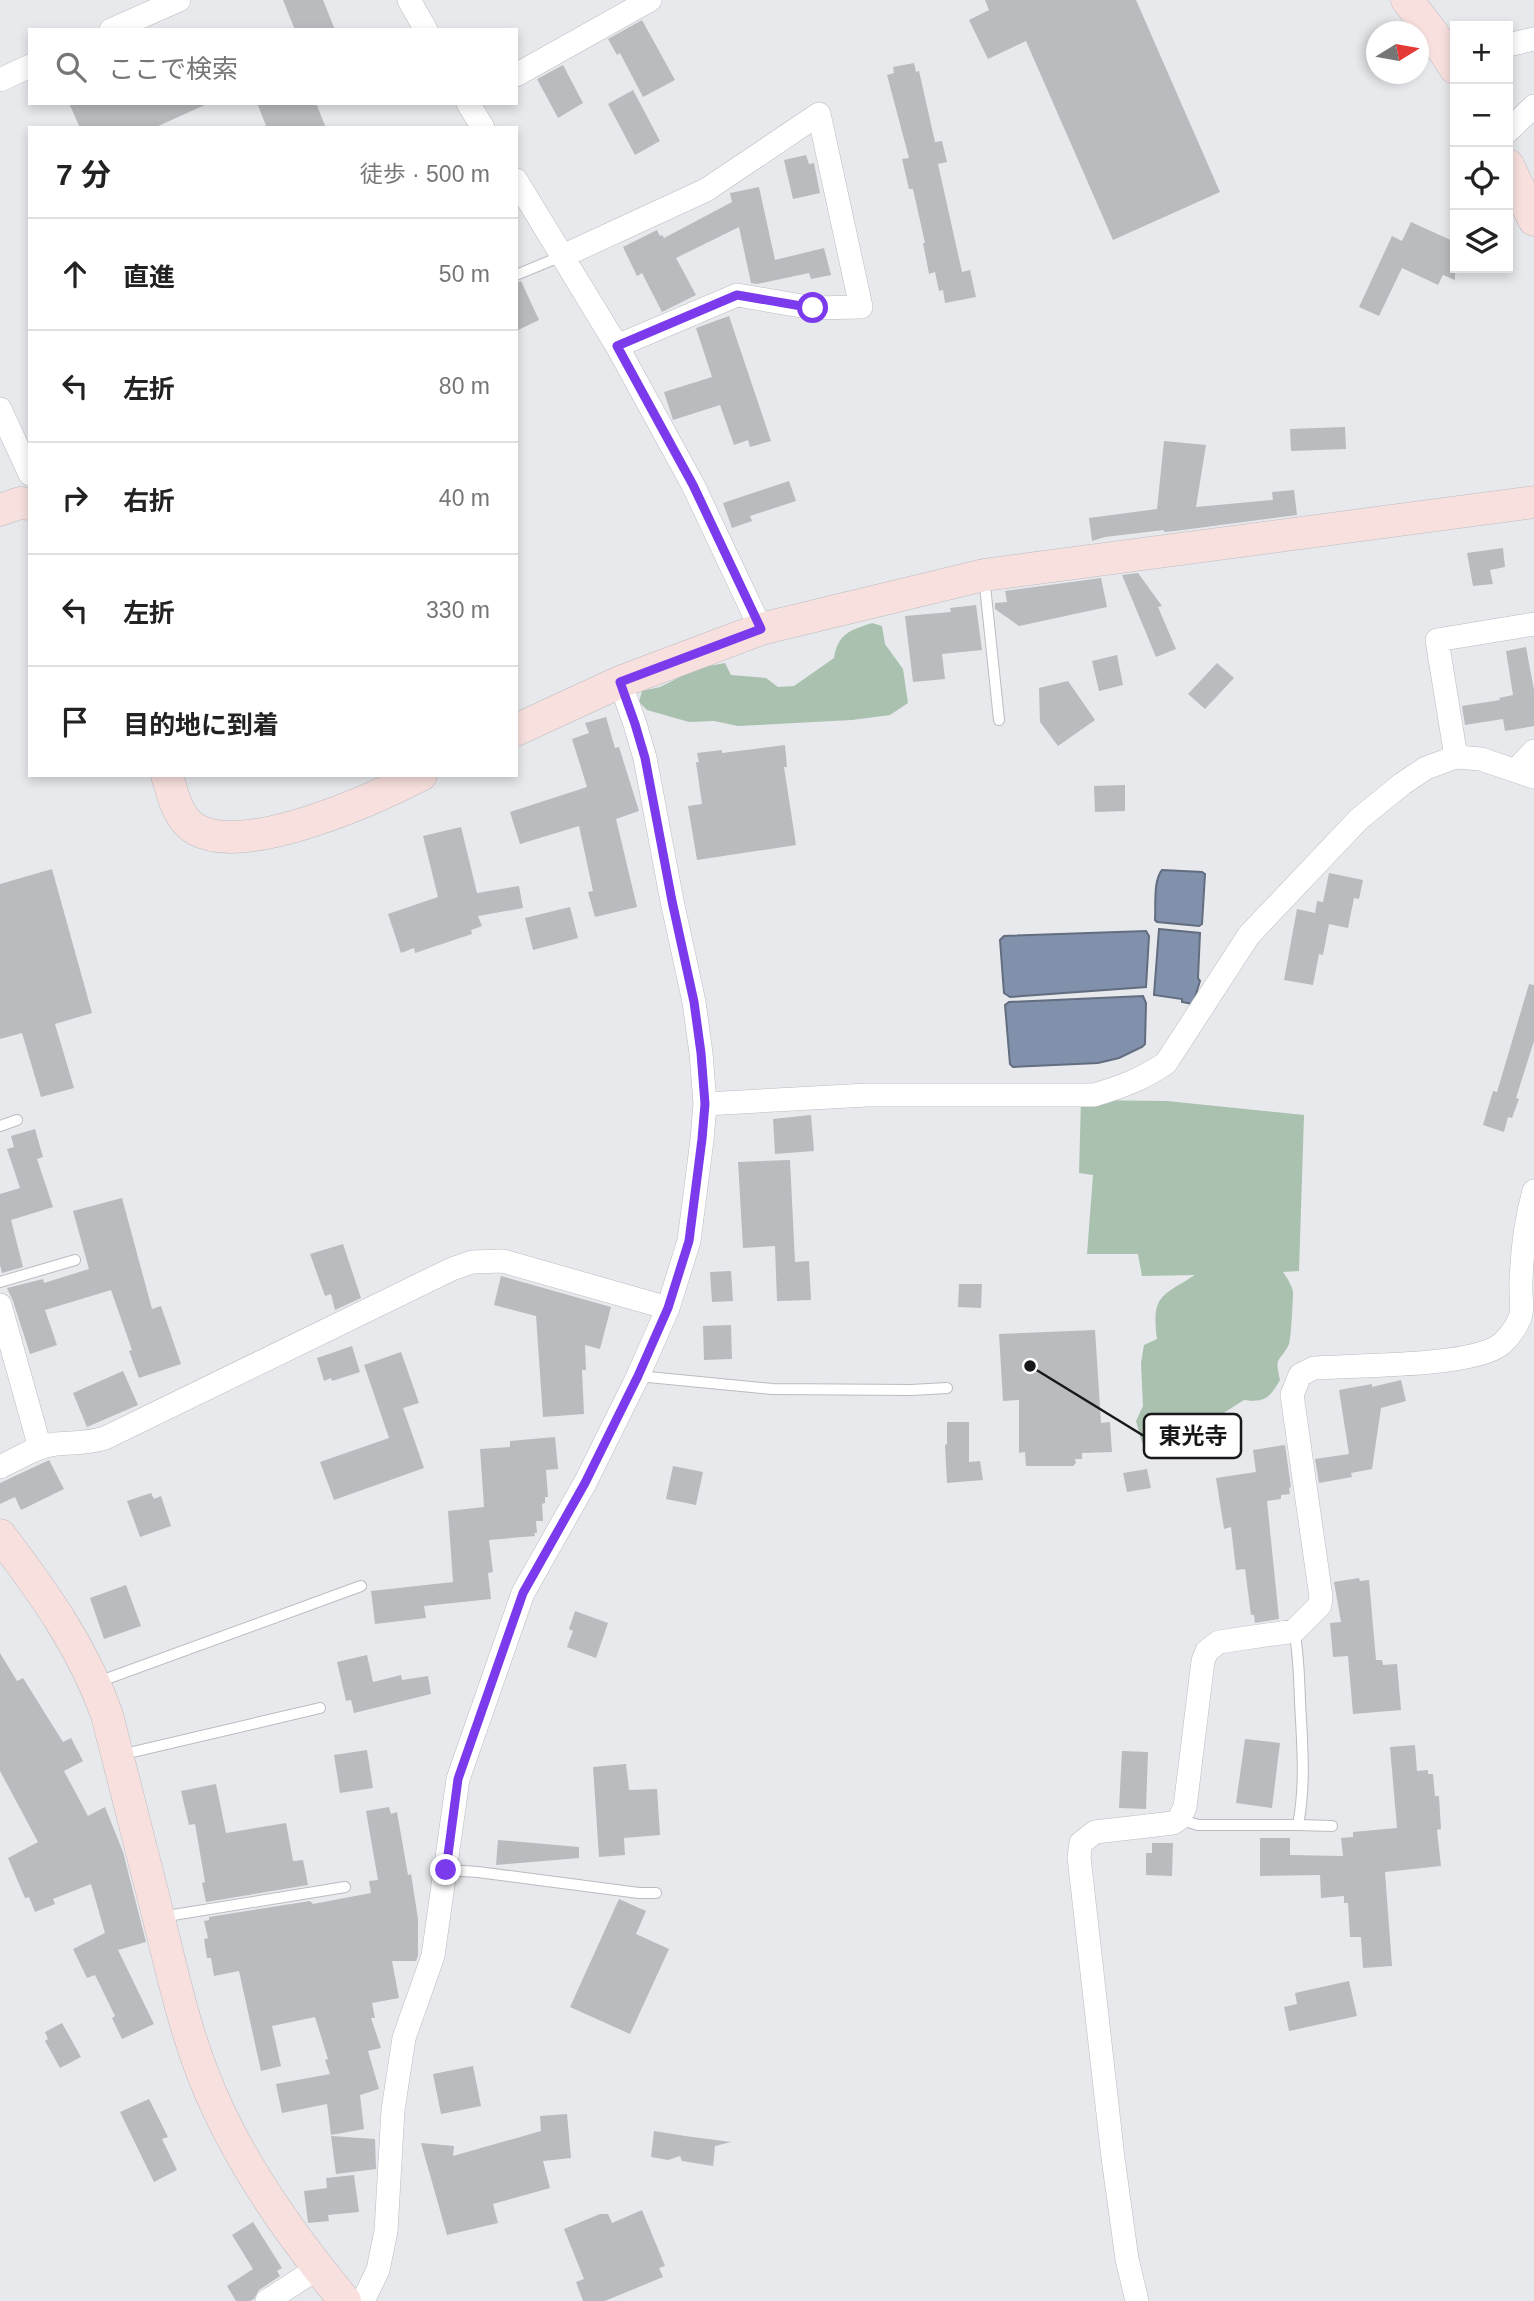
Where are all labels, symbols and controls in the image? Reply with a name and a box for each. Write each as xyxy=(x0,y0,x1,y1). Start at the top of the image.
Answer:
north arrow xyxy=(1366,21,1429,84)
map controls xyxy=(1450,21,1513,273)
button: + xyxy=(1450,21,1513,84)
search box xyxy=(28,28,518,105)
icon: search xyxy=(52,48,90,86)
text: ここで検索 xyxy=(108,54,238,84)
button: − xyxy=(1450,84,1513,147)
button: locate xyxy=(1450,147,1513,210)
text: 7 分 xyxy=(56,158,111,191)
text: 徒歩 · 500 m xyxy=(360,161,490,187)
button: layers xyxy=(1450,210,1513,273)
icon: ahead xyxy=(56,255,94,293)
text: 50 m xyxy=(439,261,490,287)
text: 直進 xyxy=(123,262,175,292)
route start xyxy=(797,292,828,323)
icon: left xyxy=(56,367,94,405)
text: 80 m xyxy=(439,373,490,399)
text: 左折 xyxy=(123,374,175,404)
icon: right xyxy=(56,479,94,517)
text: 40 m xyxy=(439,485,490,511)
text: 右折 xyxy=(123,486,175,516)
icon: left xyxy=(56,591,94,629)
text: 330 m xyxy=(426,597,490,623)
text: 左折 xyxy=(123,598,175,628)
icon: arrive xyxy=(56,703,94,741)
text: 目的地に到着 xyxy=(123,710,279,740)
callout: 東光寺 xyxy=(1144,1414,1241,1458)
text: 東光寺 xyxy=(1159,1423,1228,1449)
route end xyxy=(430,1854,461,1885)

